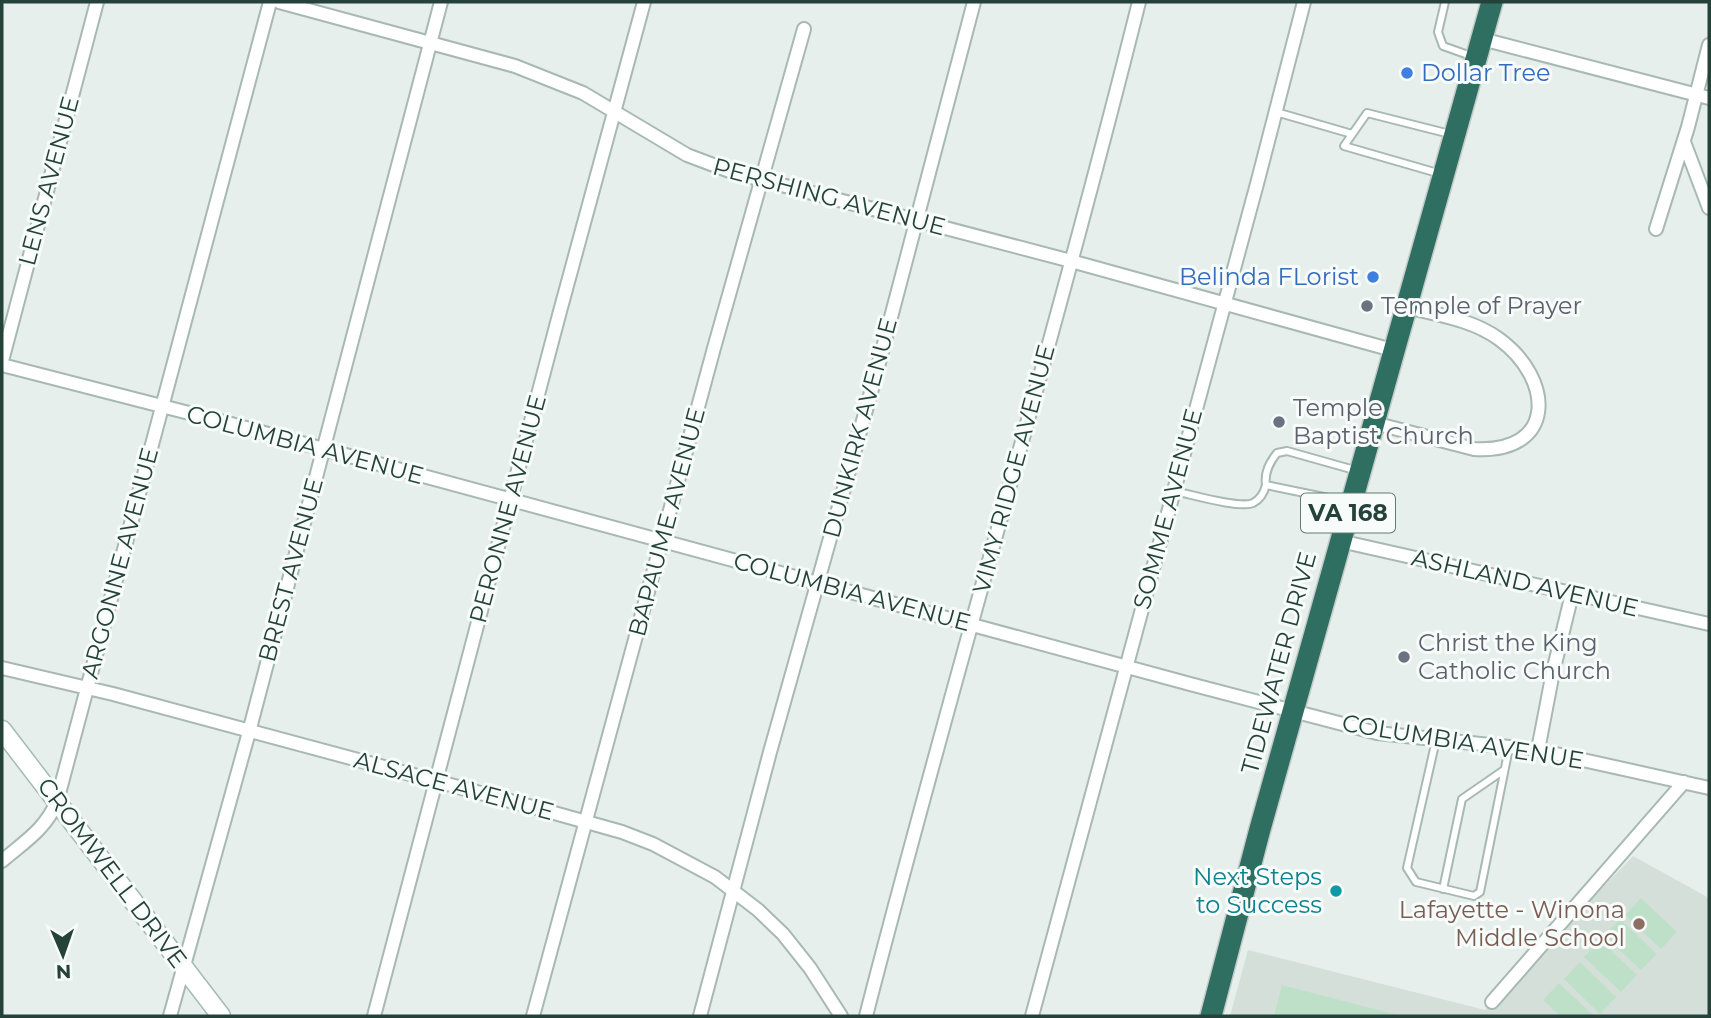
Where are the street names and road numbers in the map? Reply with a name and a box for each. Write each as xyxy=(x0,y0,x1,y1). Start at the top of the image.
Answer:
street label: LENS AVENUE xyxy=(12,93,85,269)
street label: PERSHING AVENUE xyxy=(710,151,949,242)
street label: DUNKIRK AVENUE xyxy=(816,315,903,541)
street label: VIMY RIDGE AVENUE xyxy=(966,341,1061,596)
street label: PERONNE AVENUE xyxy=(463,391,552,626)
street label: COLUMBIA AVENUE xyxy=(183,399,427,490)
street label: BAPAUME AVENUE xyxy=(622,404,711,640)
street label: SOMME AVENUE xyxy=(1127,405,1208,612)
street label: ARGONNE AVENUE xyxy=(75,444,164,682)
street label: BREST AVENUE xyxy=(252,475,329,665)
road number: VA 168 xyxy=(1301,494,1395,533)
street label: ASHLAND AVENUE xyxy=(1409,542,1641,623)
street label: COLUMBIA AVENUE xyxy=(730,546,974,637)
street label: TIDEWATER DRIVE xyxy=(1235,549,1322,777)
street label: COLUMBIA AVENUE xyxy=(1340,708,1586,775)
street label: ALSACE AVENUE xyxy=(351,745,557,826)
street label: CROMWELL DRIVE xyxy=(31,772,193,973)

